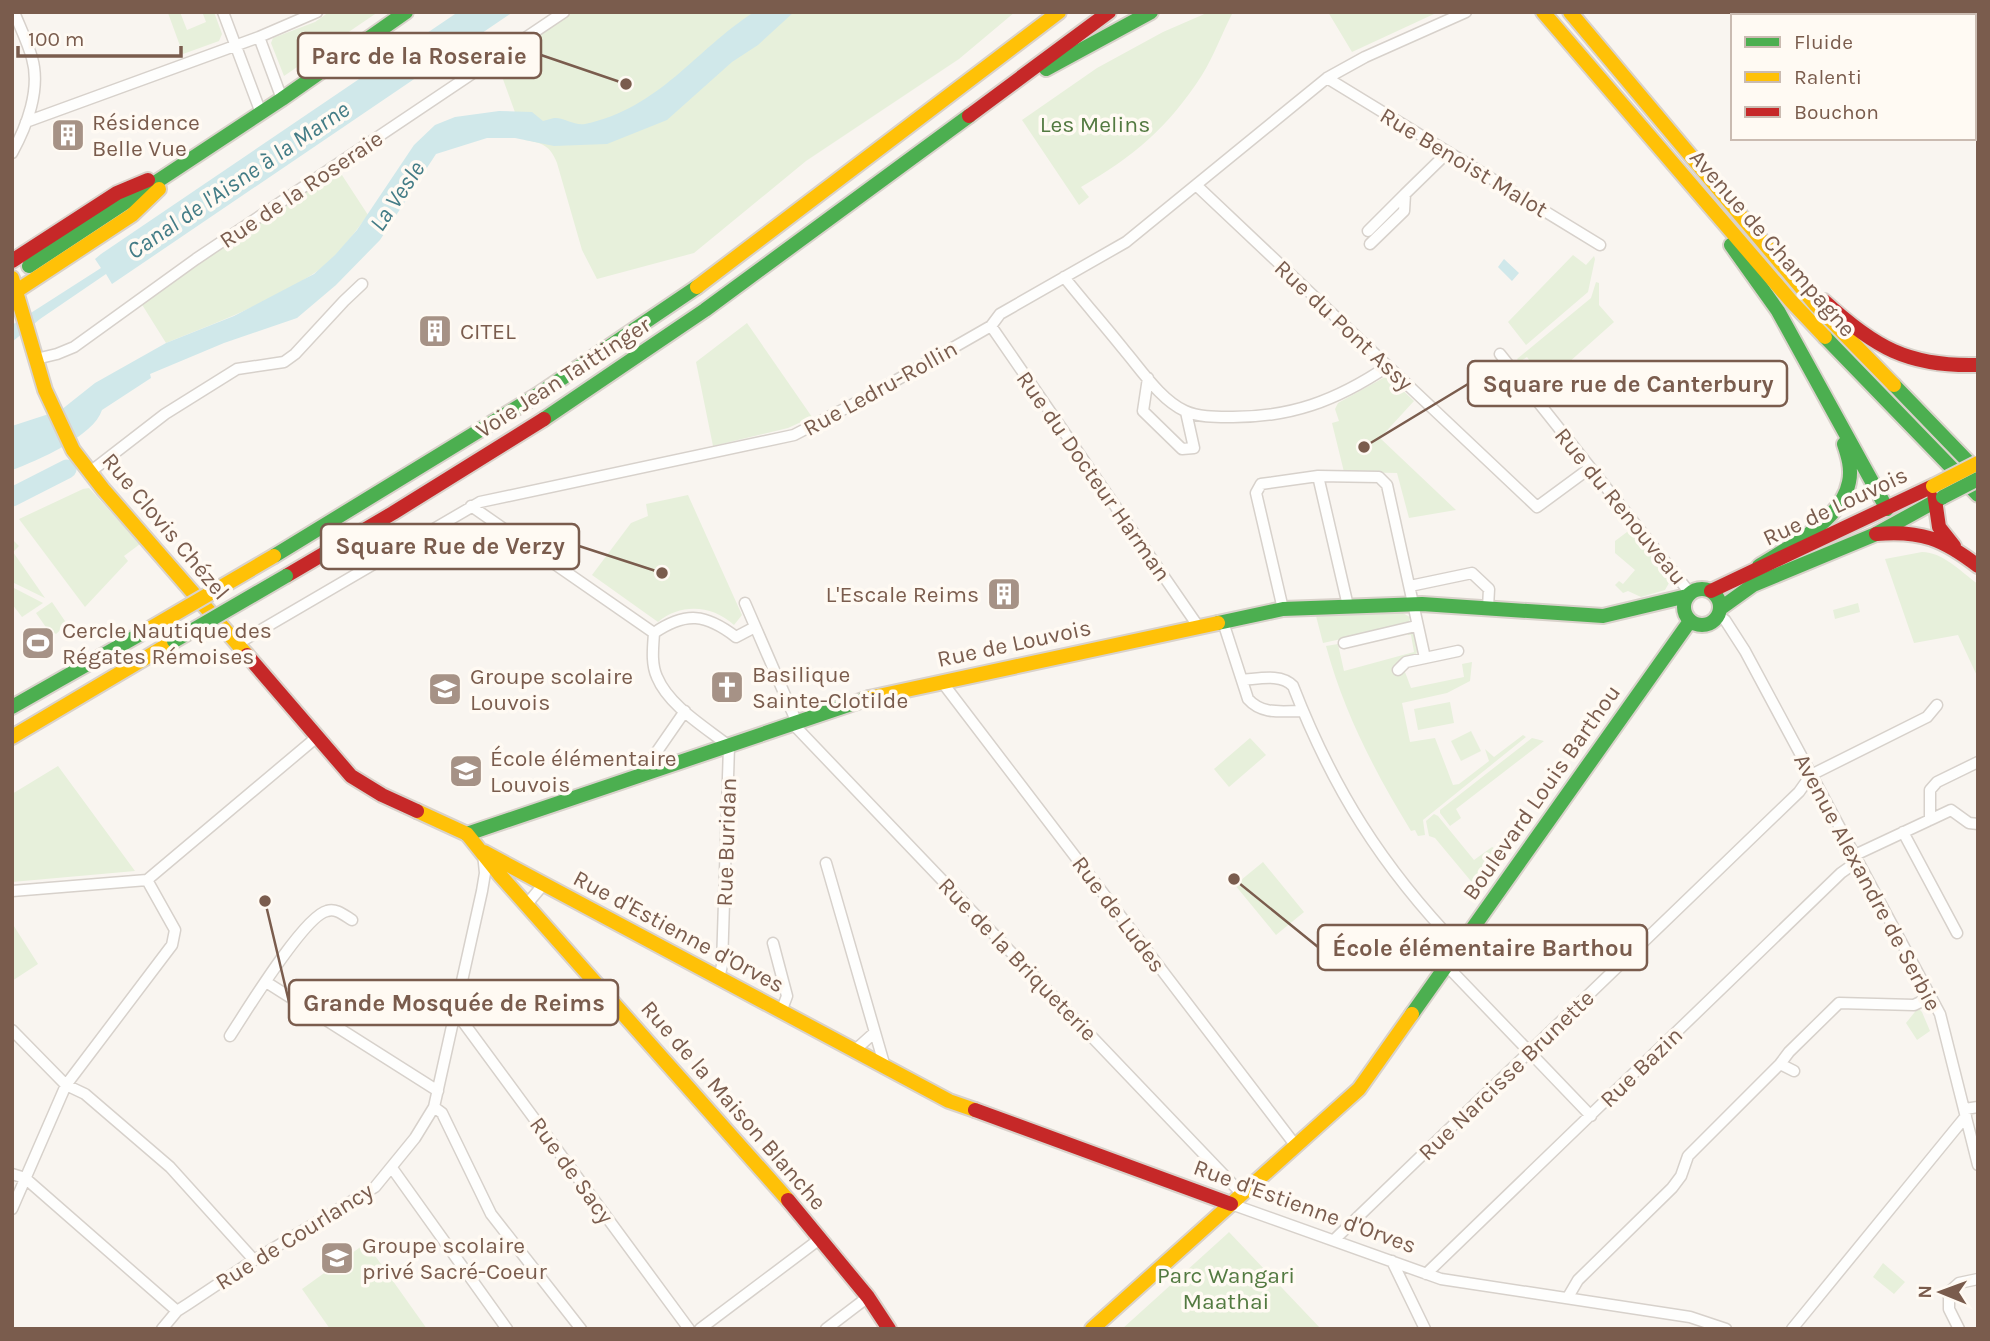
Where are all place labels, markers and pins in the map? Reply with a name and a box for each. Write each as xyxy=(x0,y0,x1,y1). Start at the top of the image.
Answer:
callout: Parc de la Roseraie xyxy=(298,33,541,78)
place label: Résidence Belle Vue xyxy=(92,109,200,162)
building icon: Résidence Belle Vue xyxy=(49,116,87,154)
building icon: CITEL xyxy=(416,312,454,350)
place label: CITEL xyxy=(460,318,516,345)
callout: Square rue de Canterbury xyxy=(1468,361,1787,406)
callout: Square Rue de Verzy xyxy=(321,524,579,569)
building icon: L'Escale Reims xyxy=(985,575,1023,613)
place label: L'Escale Reims xyxy=(826,581,979,608)
place label: Cercle Nautique des Régates Rémoises xyxy=(62,617,272,670)
sports icon: Cercle Nautique des Régates Rémoises xyxy=(19,624,57,662)
place label: Basilique Sainte-Clotilde xyxy=(752,661,908,714)
place label: Groupe scolaire Louvois xyxy=(470,663,633,716)
church icon: Basilique Sainte-Clotilde xyxy=(708,668,746,706)
school or university icon: Groupe scolaire Louvois xyxy=(426,670,464,708)
place label: École élémentaire Louvois xyxy=(490,745,677,798)
school or university icon: École élémentaire Louvois xyxy=(447,752,485,790)
callout: École élémentaire Barthou xyxy=(1318,925,1647,970)
callout: Grande Mosquée de Reims xyxy=(289,980,618,1025)
place label: Groupe scolaire privé Sacré-Coeur xyxy=(362,1232,547,1285)
school or university icon: Groupe scolaire privé Sacré-Coeur xyxy=(318,1239,356,1277)

